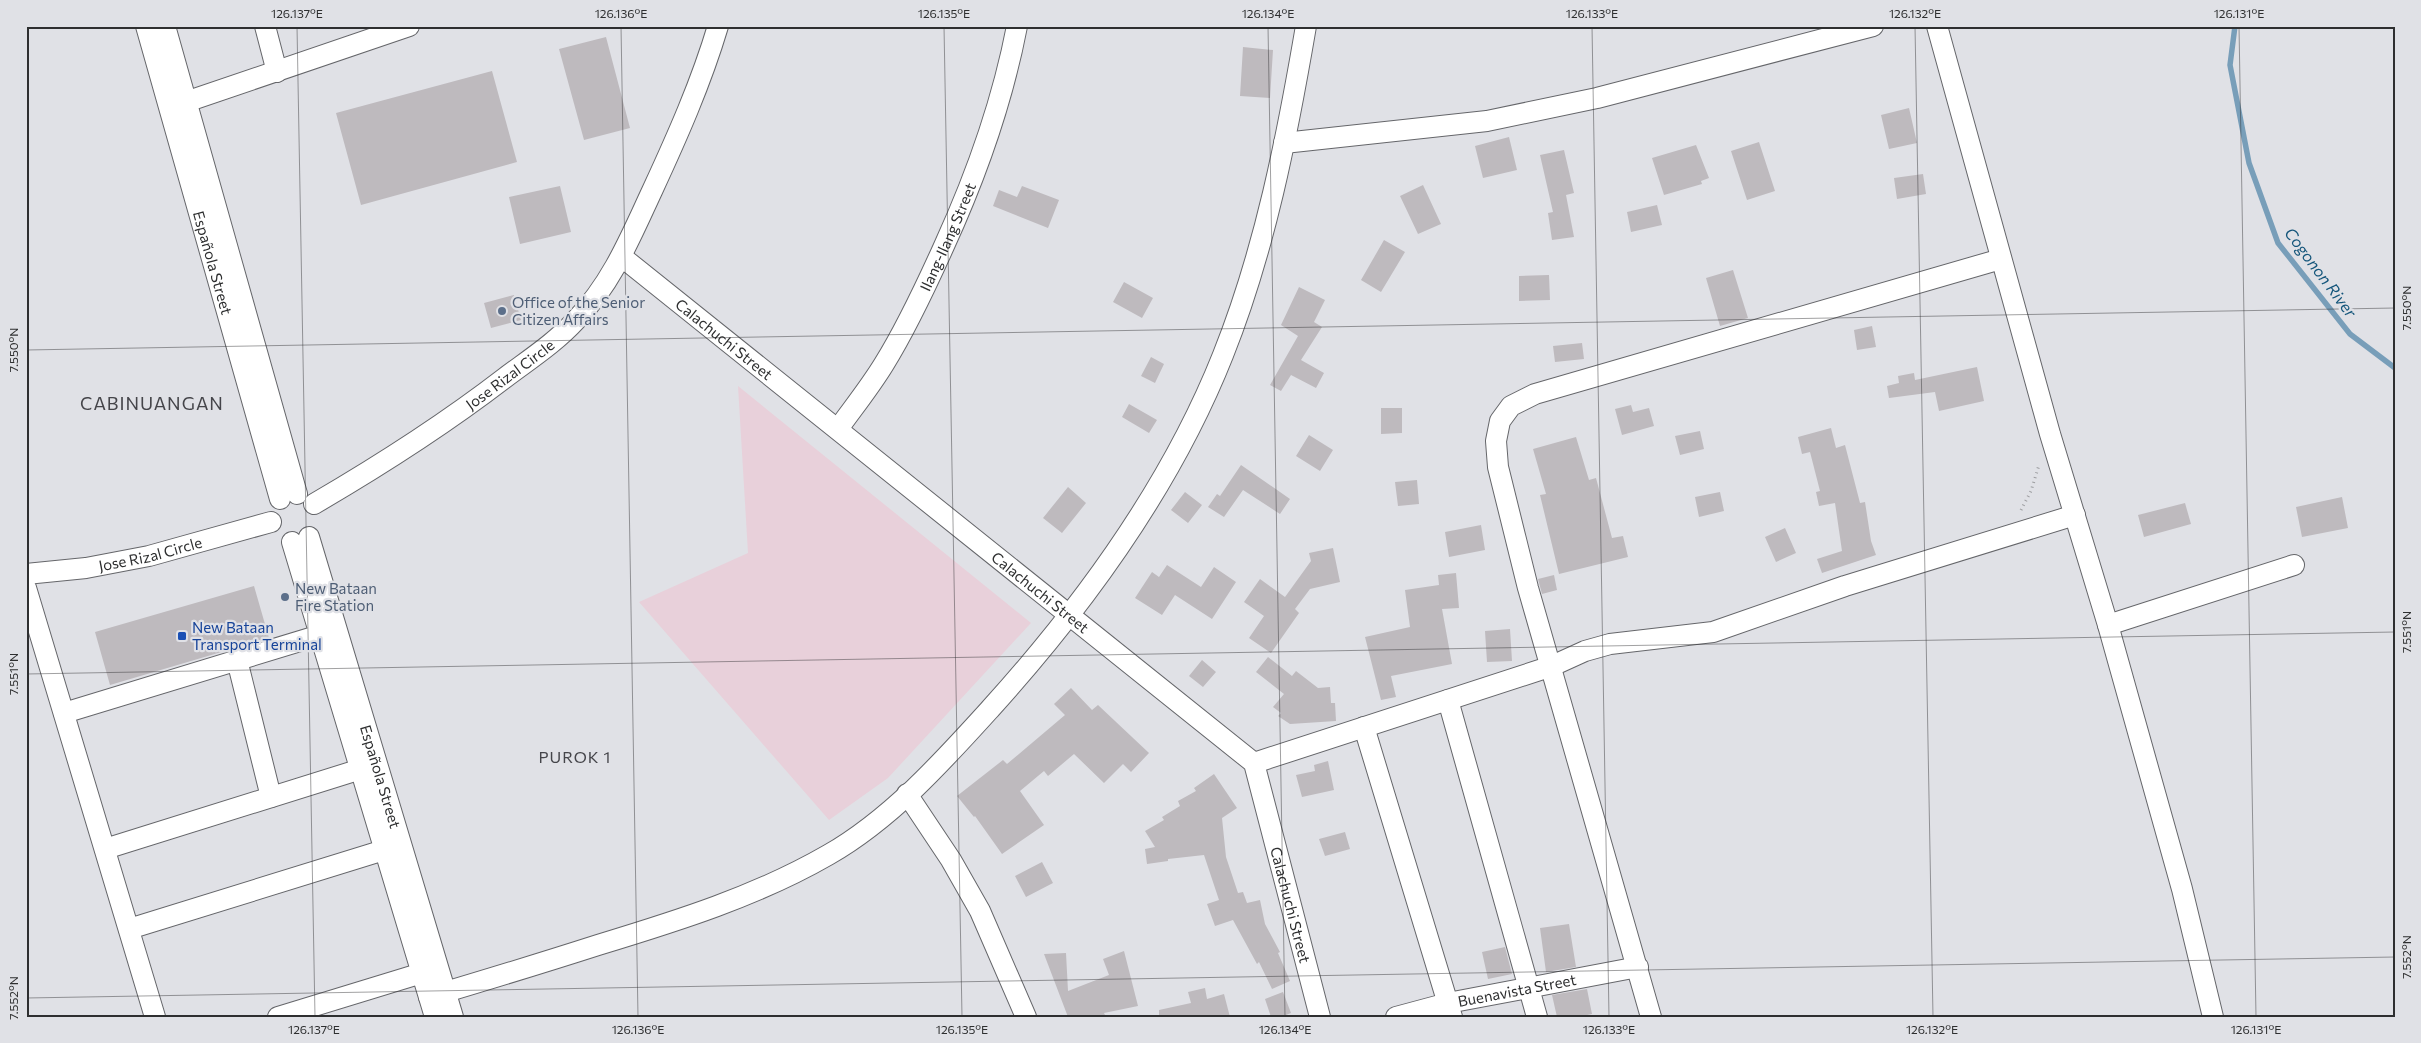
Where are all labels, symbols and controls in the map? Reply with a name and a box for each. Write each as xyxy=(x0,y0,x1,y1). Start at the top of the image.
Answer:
text: 126.137°E xyxy=(271,6,323,20)
text: 126.136°E xyxy=(595,6,647,20)
text: 126.135°E xyxy=(918,6,970,20)
text: 126.134°E xyxy=(1242,6,1294,20)
text: 126.133°E xyxy=(1566,6,1618,20)
text: 126.132°E xyxy=(1889,6,1941,20)
text: 126.131°E xyxy=(2214,6,2264,20)
street label: Ilang-Ilang Street xyxy=(916,180,979,294)
street label: Española Street xyxy=(190,209,236,317)
water label: Cogonon River xyxy=(2281,223,2361,321)
text: 7.550°N xyxy=(2399,286,2413,330)
place label: Office of the Senior Citizen Affairs xyxy=(512,293,645,328)
street label: Calachuchi Street xyxy=(672,295,777,383)
marker: Office of the Senior Citizen Affairs xyxy=(496,305,508,317)
text: 7.550°N xyxy=(6,328,20,372)
street label: Jose Rizal Circle xyxy=(462,335,558,413)
district label: CABINUANGAN xyxy=(80,392,224,414)
street label: Jose Rizal Circle xyxy=(97,533,204,574)
street label: Calachuchi Street xyxy=(988,548,1093,636)
place label: New Bataan Fire Station xyxy=(295,579,377,614)
marker: New Bataan Fire Station xyxy=(279,591,291,603)
text: 7.551°N xyxy=(2399,611,2413,653)
place label: New Bataan Transport Terminal xyxy=(192,618,322,653)
marker: New Bataan Transport Terminal xyxy=(176,630,188,642)
text: 7.551°N xyxy=(6,653,20,695)
street label: Española Street xyxy=(357,723,405,830)
district label: PUROK 1 xyxy=(539,747,611,766)
street label: Calachuchi Street xyxy=(1267,845,1315,965)
text: 7.552°N xyxy=(2399,935,2413,979)
street label: Buenavista Street xyxy=(1456,970,1578,1010)
text: 7.552°N xyxy=(6,976,20,1020)
text: 126.137°E xyxy=(288,1022,340,1036)
text: 126.136°E xyxy=(612,1022,664,1036)
text: 126.135°E xyxy=(936,1022,988,1036)
text: 126.134°E xyxy=(1259,1022,1311,1036)
text: 126.133°E xyxy=(1583,1022,1635,1036)
text: 126.132°E xyxy=(1906,1022,1958,1036)
text: 126.131°E xyxy=(2231,1022,2281,1036)

